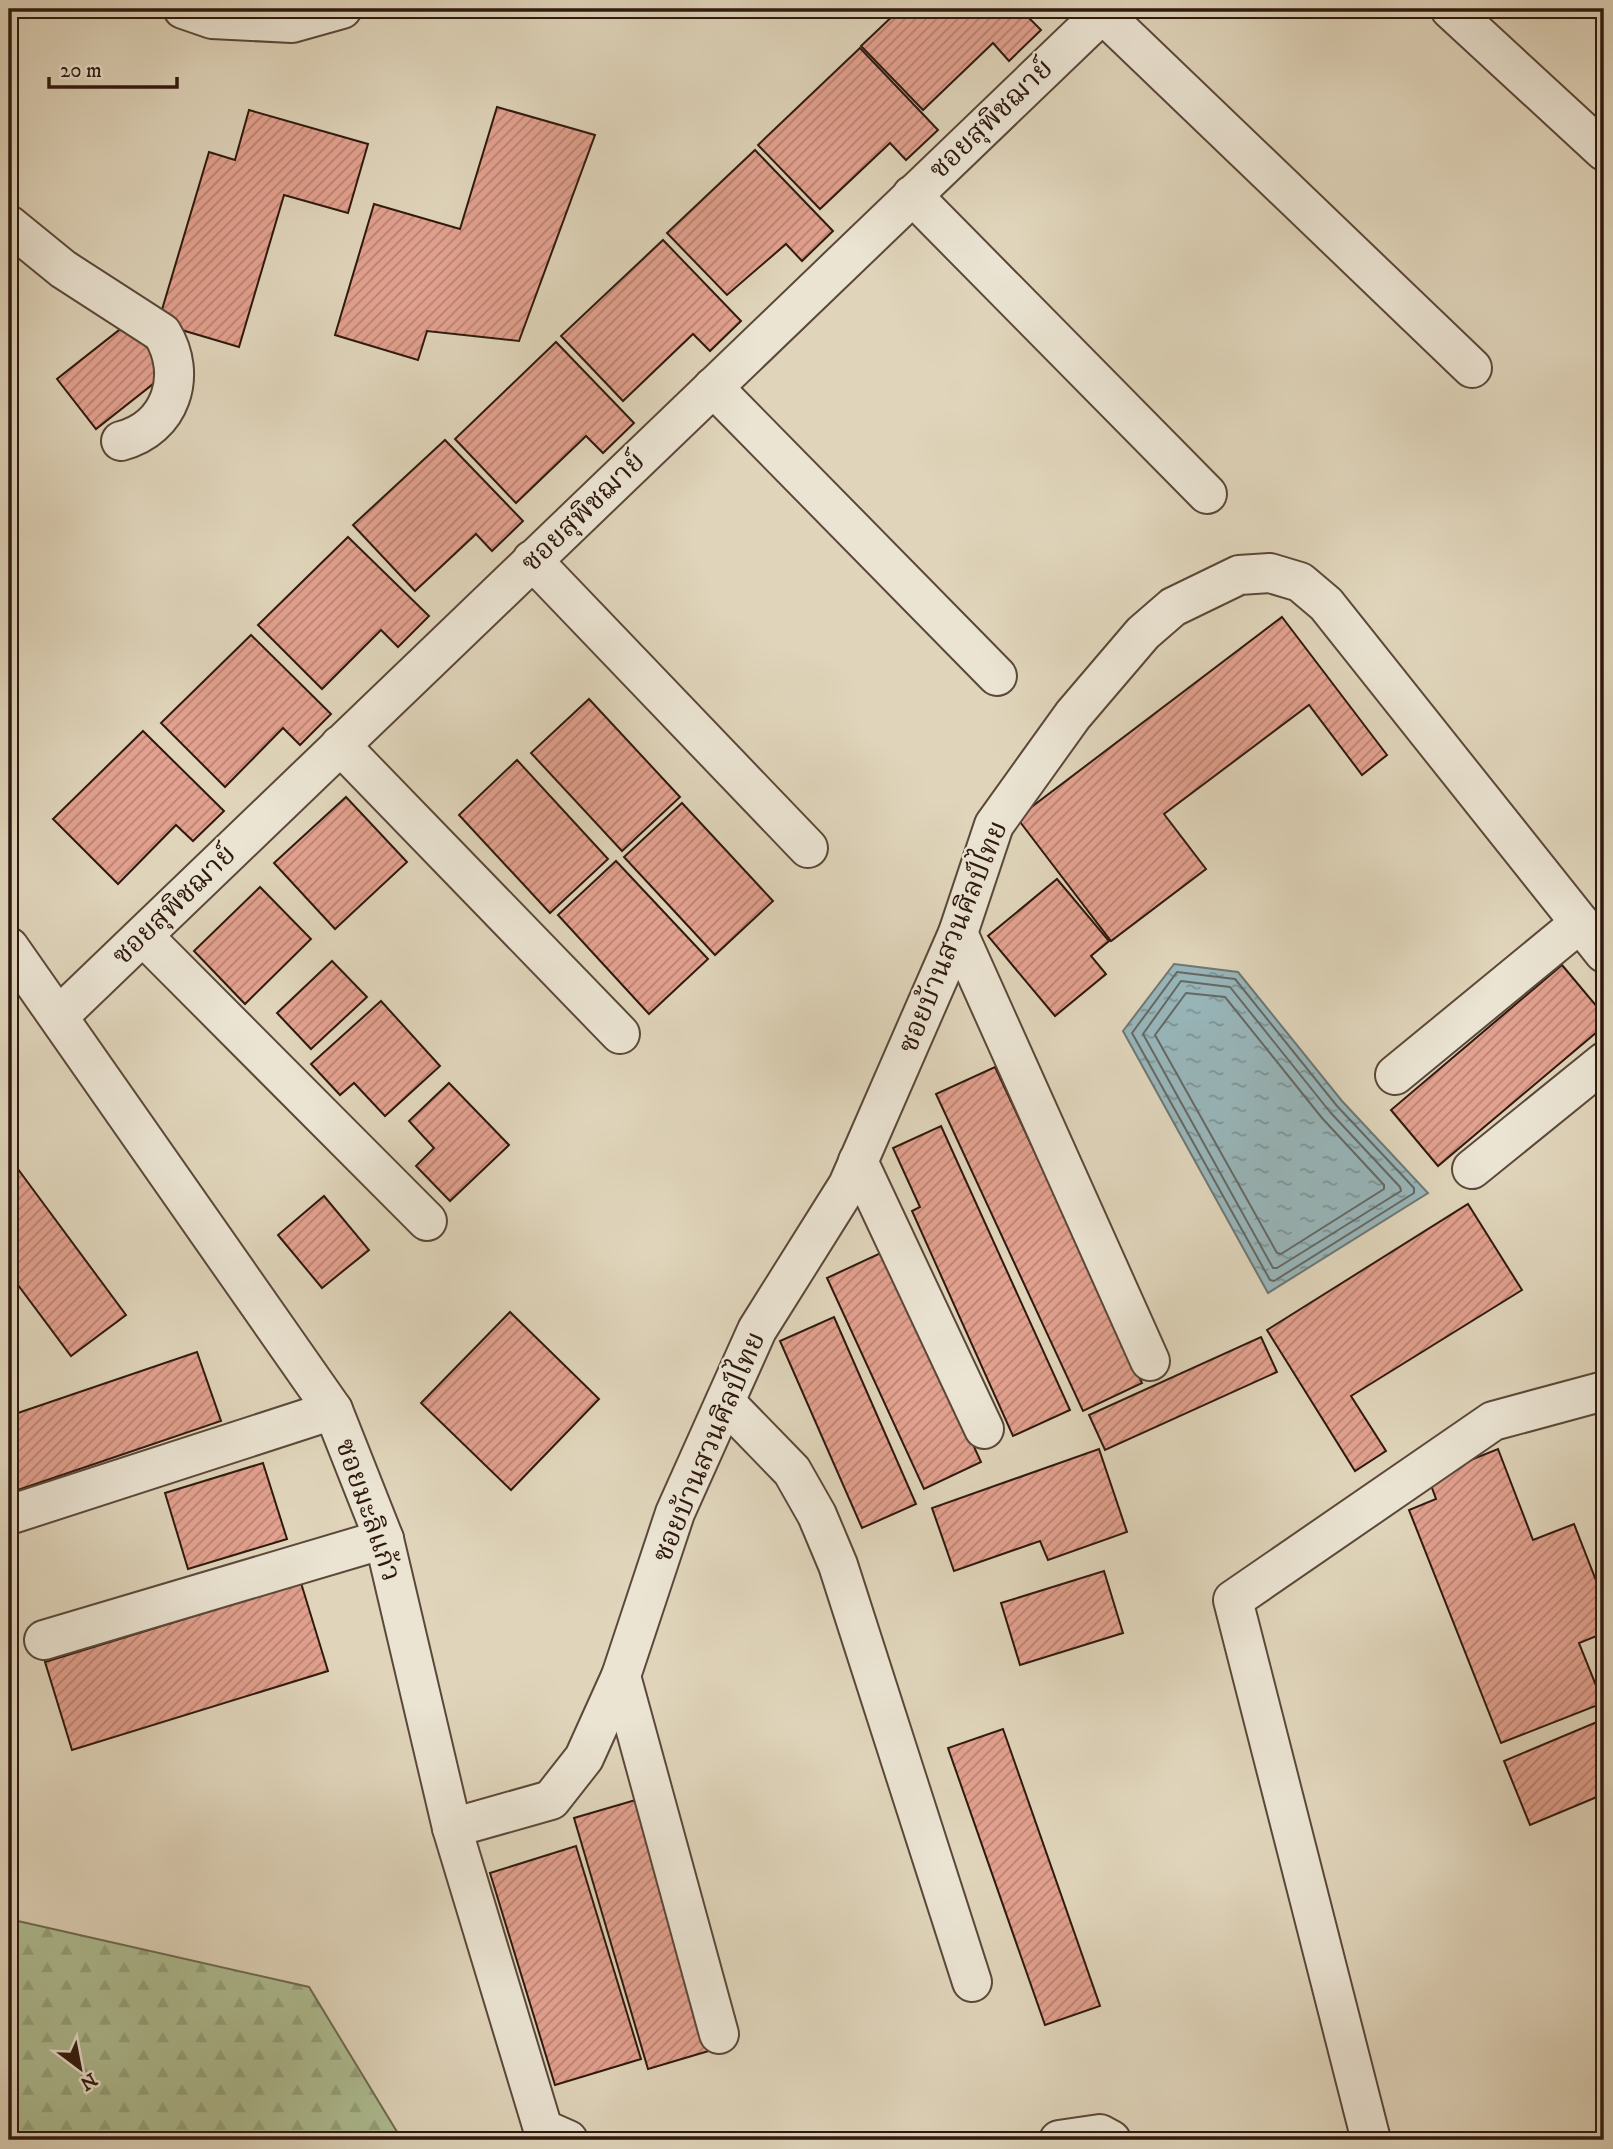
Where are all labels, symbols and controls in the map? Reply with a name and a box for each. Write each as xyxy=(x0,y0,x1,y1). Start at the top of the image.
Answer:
scale bar xyxy=(49,46,177,90)
street label: ซอยสุพิชฌาย์ xyxy=(922,51,1060,187)
text: 20 m xyxy=(60,58,102,84)
street label: ซอยสุพิชฌาย์ xyxy=(514,444,652,580)
street label: ซอยบ้านสวนศิลป์ไทย xyxy=(888,815,1016,1058)
street label: ซอยสุพิชฌาย์ xyxy=(105,837,243,973)
street label: ซอยบ้านสวนศิลป์ไทย xyxy=(642,1325,773,1568)
street label: ซอยมะลิแก้ว xyxy=(327,1434,409,1586)
north arrow xyxy=(46,2034,116,2104)
text: N xyxy=(75,2067,101,2095)

